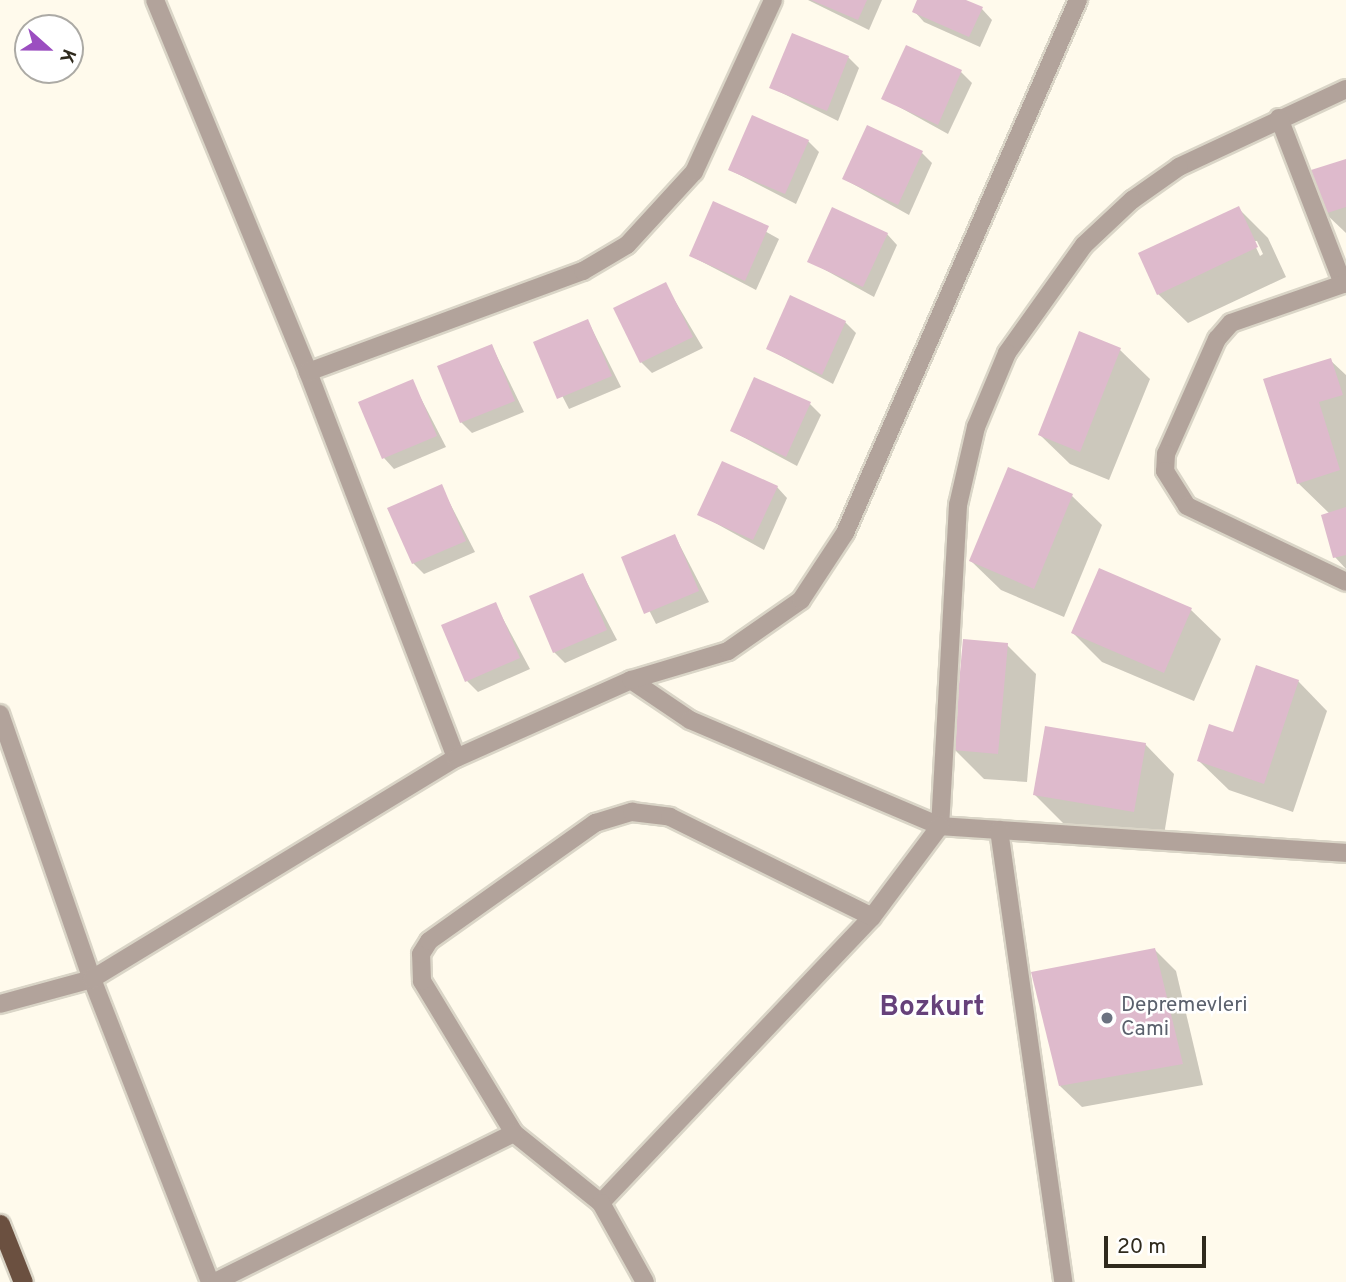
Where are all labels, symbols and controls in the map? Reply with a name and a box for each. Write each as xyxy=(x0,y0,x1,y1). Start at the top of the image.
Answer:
north arrow xyxy=(14,14,84,84)
text: K xyxy=(53,45,80,66)
district label: Bozkurt xyxy=(880,991,984,1025)
place label: Depremevleri Cami xyxy=(1121,993,1248,1043)
marker: Depremevleri Cami xyxy=(1099,1010,1115,1026)
scale bar xyxy=(1108,1222,1210,1266)
text: 20 m xyxy=(1117,1234,1166,1261)

